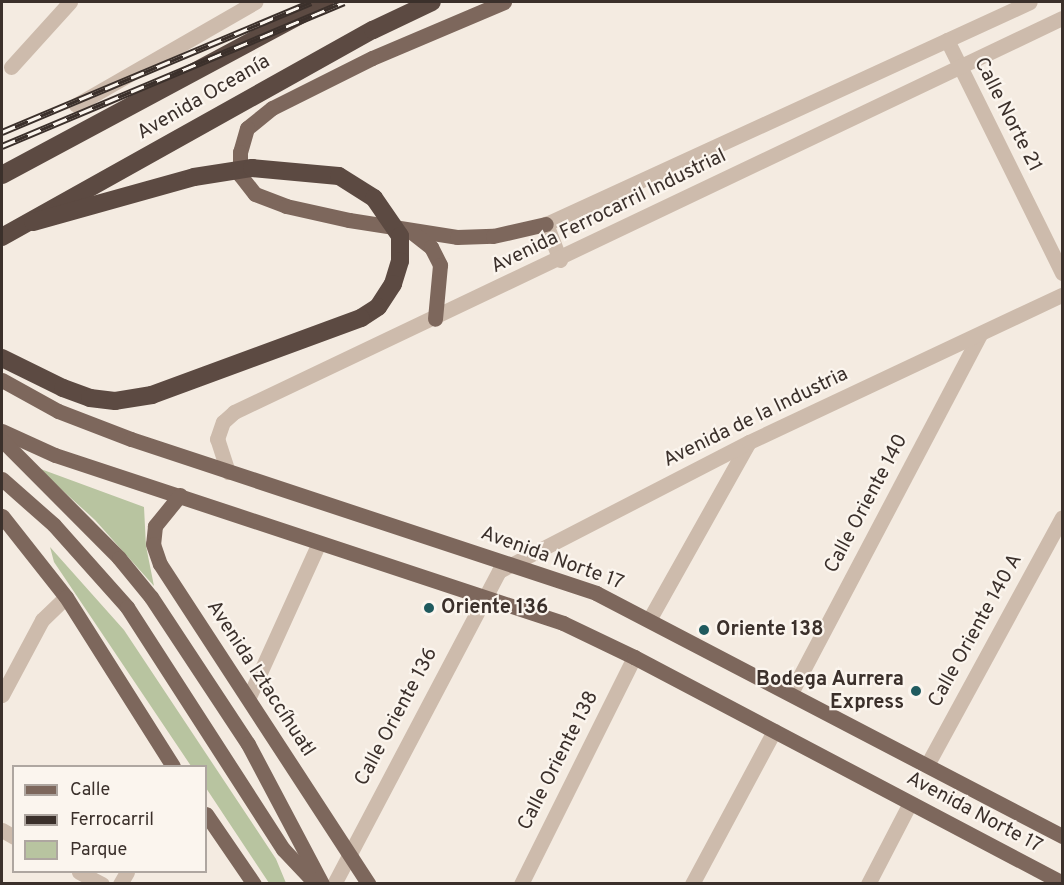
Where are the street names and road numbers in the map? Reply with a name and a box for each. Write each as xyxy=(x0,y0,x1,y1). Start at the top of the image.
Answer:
street label: Avenida Oceanía xyxy=(133,50,275,146)
street label: Calle Norte 21 xyxy=(968,54,1046,176)
street label: Avenida Ferrocarril Industrial xyxy=(488,145,730,279)
street label: Avenida de la Industria xyxy=(660,363,852,473)
street label: Calle Oriente 140 xyxy=(820,430,914,578)
street label: Avenida Norte 17 xyxy=(477,522,627,596)
street label: Calle Oriente 140 A xyxy=(924,550,1028,712)
street label: Avenida Iztaccíhuatl xyxy=(201,597,319,761)
street label: Calle Oriente 136 xyxy=(350,644,444,790)
street label: Calle Oriente 138 xyxy=(514,687,604,835)
street label: Avenida Norte 17 xyxy=(902,767,1046,859)

